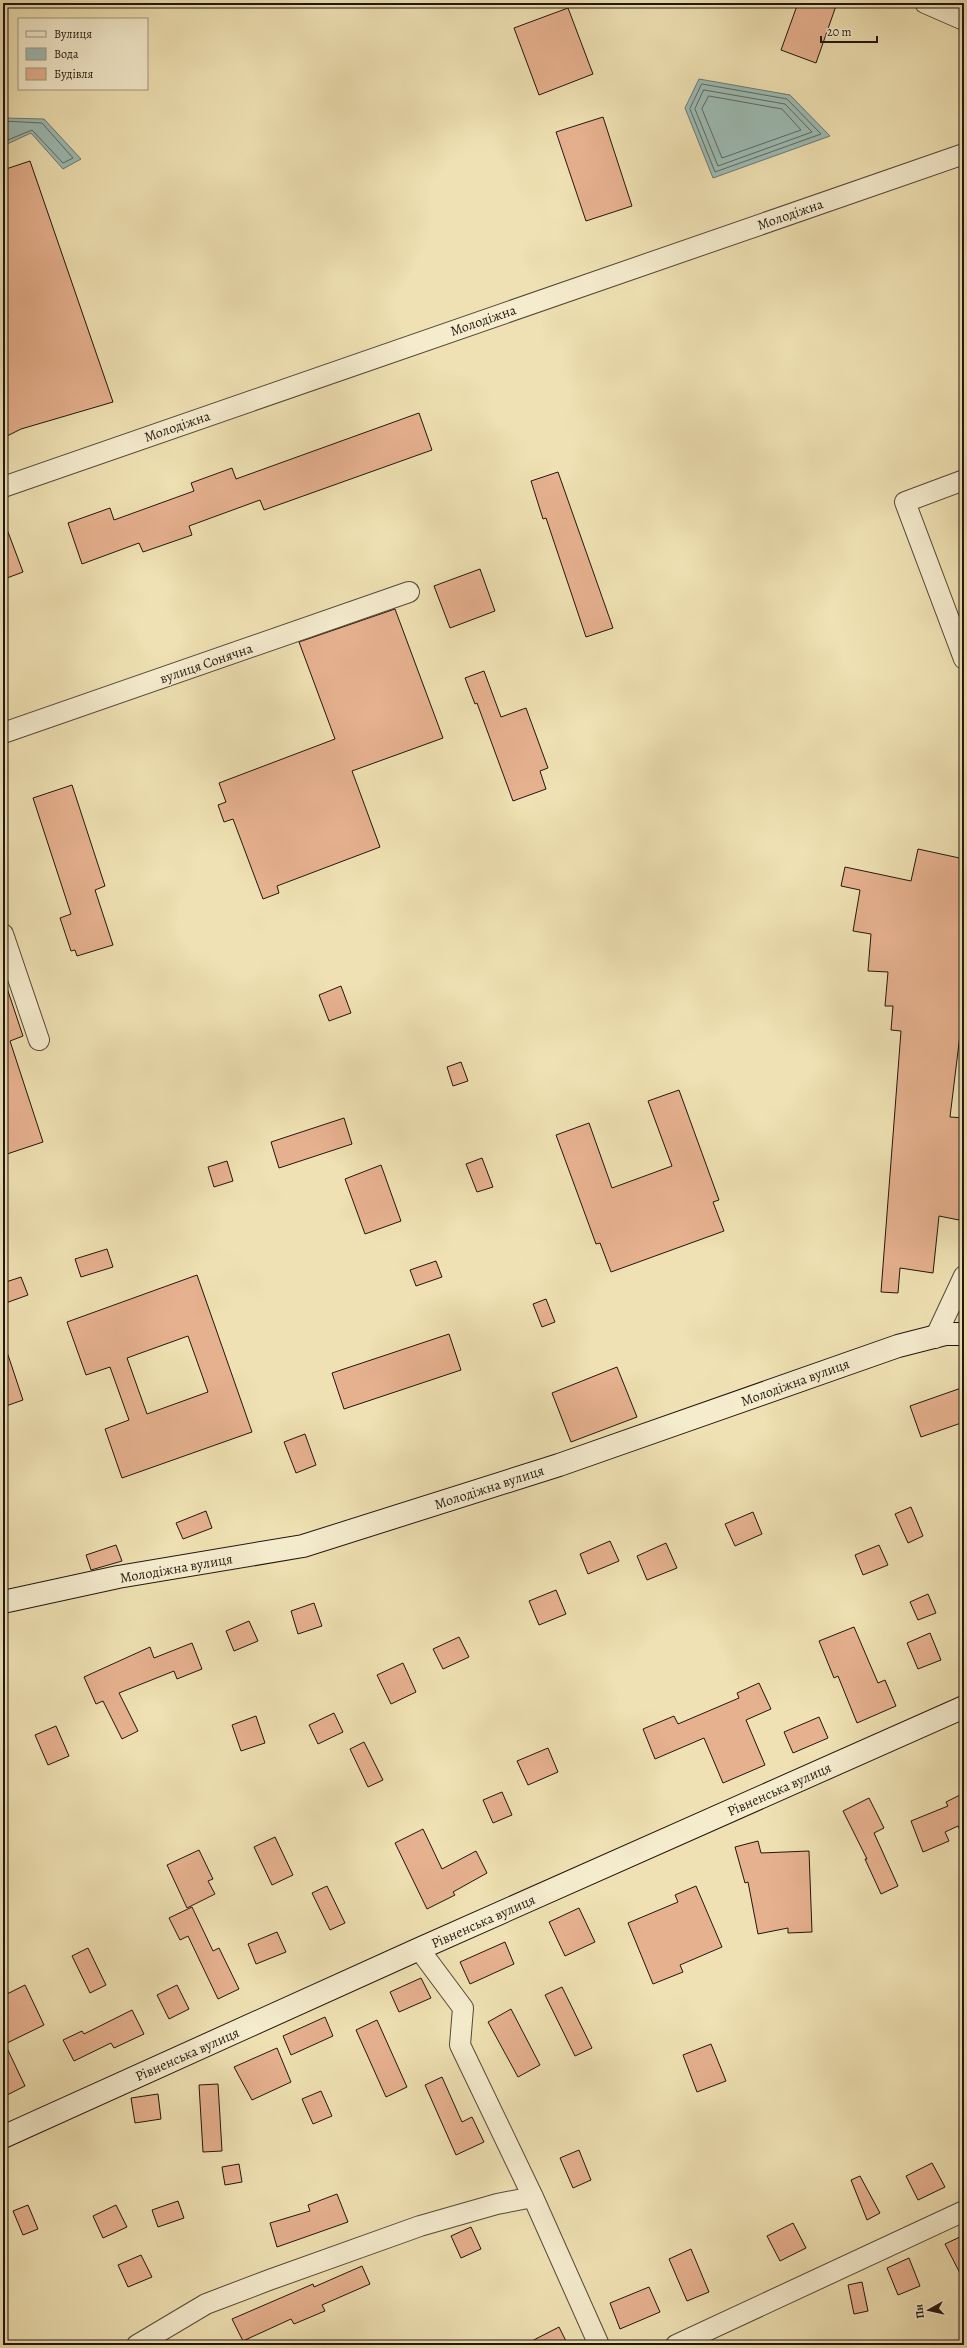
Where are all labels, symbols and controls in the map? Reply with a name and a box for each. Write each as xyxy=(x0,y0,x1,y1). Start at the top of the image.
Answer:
legend xyxy=(18,18,148,90)
scale bar xyxy=(821,18,877,44)
text: 20 m xyxy=(827,24,851,40)
text: Вулиця xyxy=(54,26,92,42)
text: Вода xyxy=(54,46,79,62)
text: Будівля xyxy=(54,66,94,82)
street label: Молодіжна xyxy=(755,194,826,235)
street label: Молодіжна xyxy=(448,300,519,341)
street label: Молодіжна xyxy=(142,406,213,447)
street label: вулиця Сонячна xyxy=(157,638,256,688)
street label: Молодіжна вулиця xyxy=(738,1354,852,1411)
street label: Молодіжна вулиця xyxy=(432,1461,547,1514)
street label: Молодіжна вулиця xyxy=(118,1549,234,1588)
street label: Рівненська вулиця xyxy=(724,1758,834,1821)
street label: Рівненська вулиця xyxy=(428,1890,538,1953)
street label: Рівненська вулиця xyxy=(132,2023,242,2086)
north arrow xyxy=(909,2290,949,2330)
text: Пн xyxy=(911,2303,928,2319)

